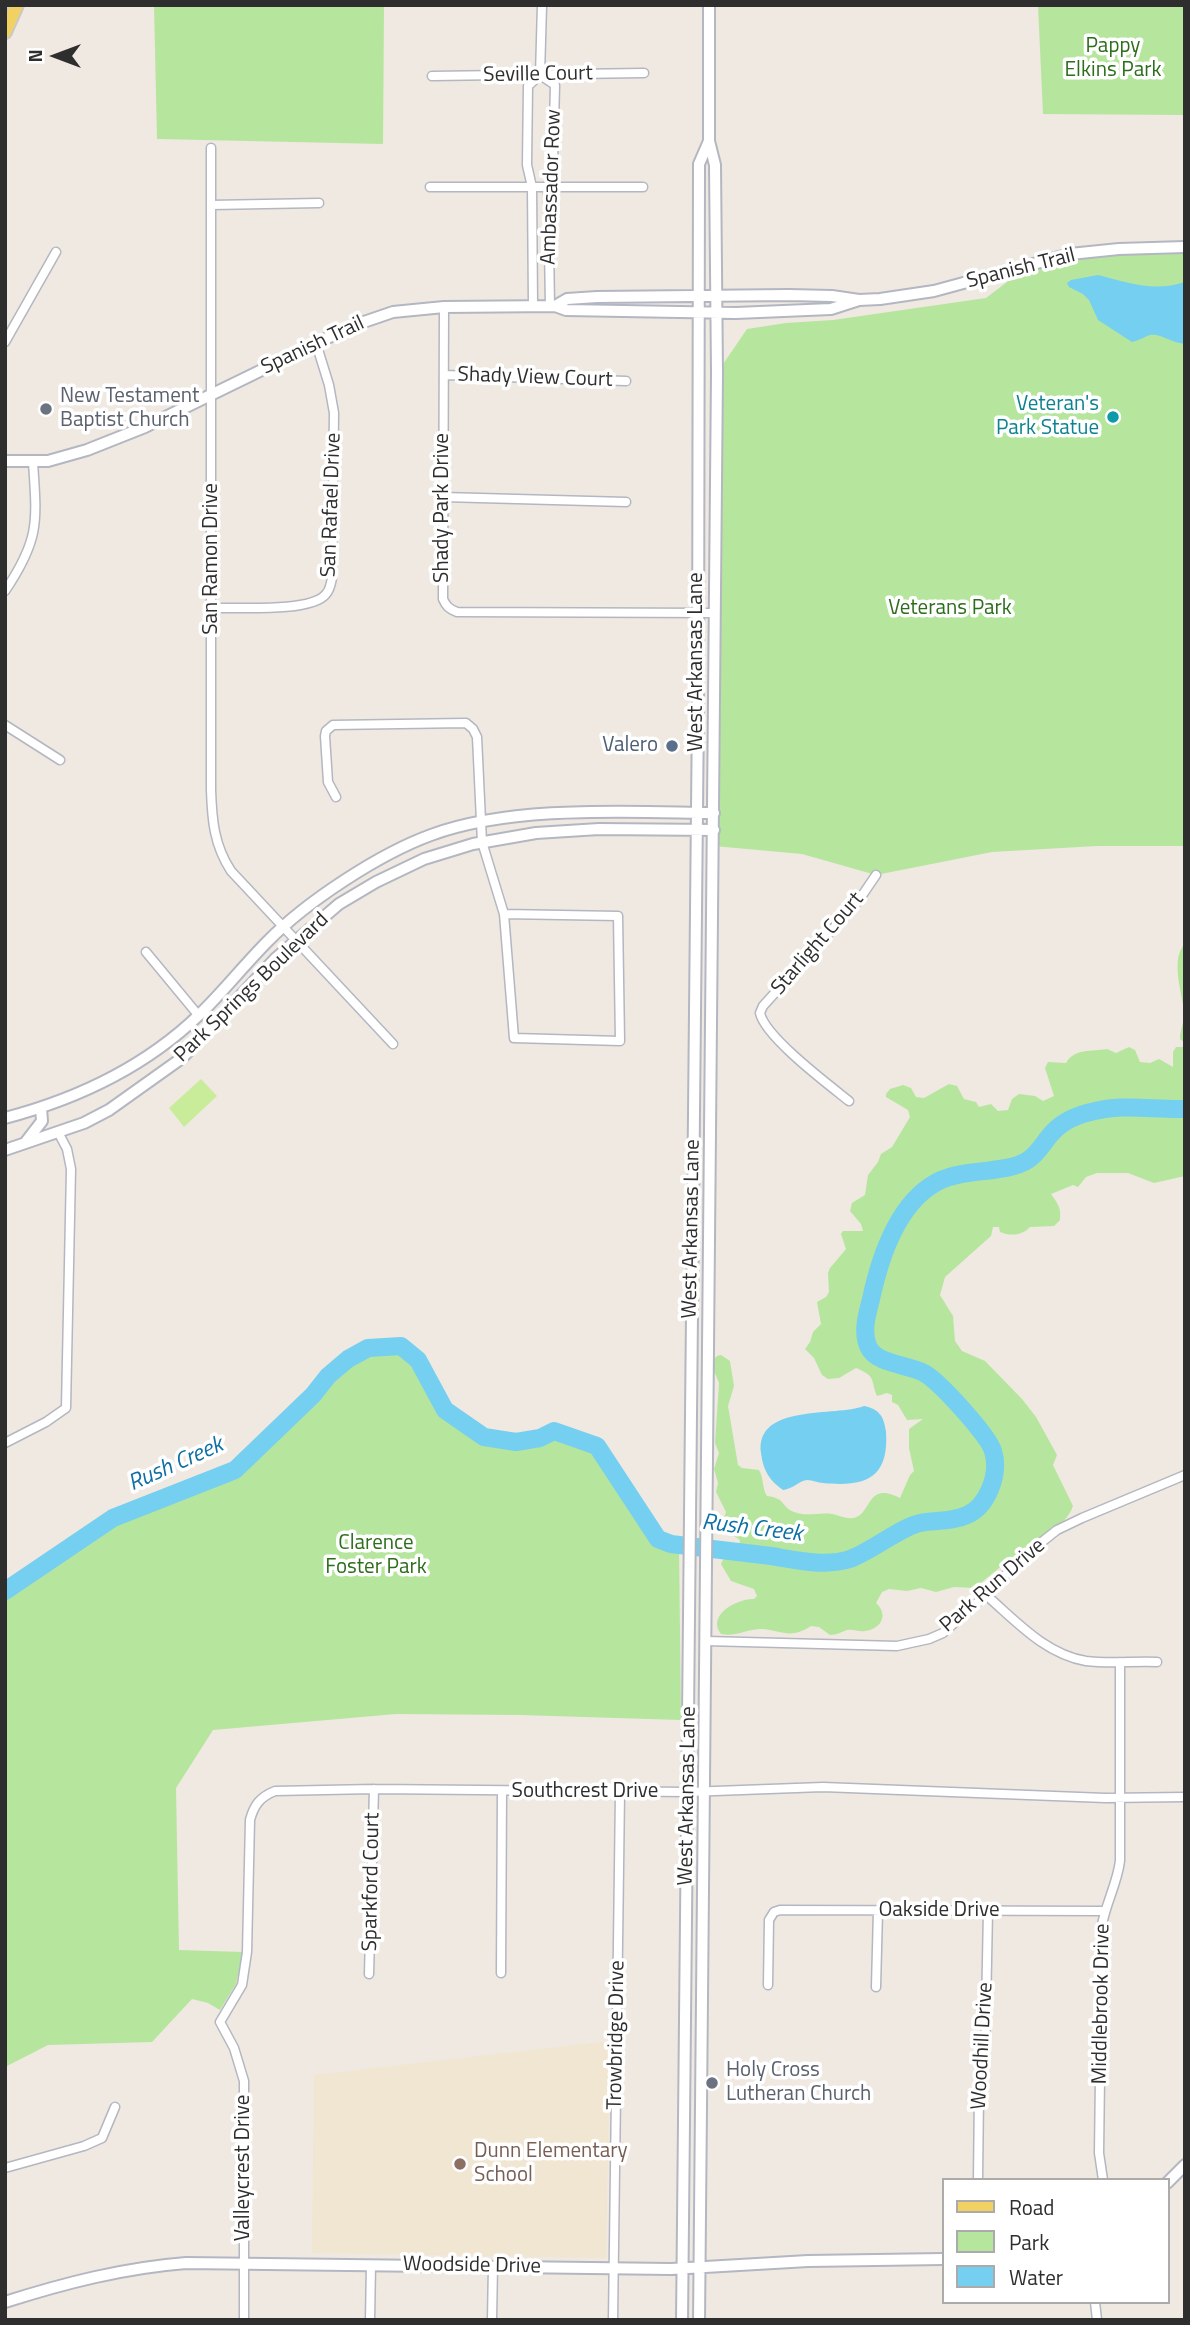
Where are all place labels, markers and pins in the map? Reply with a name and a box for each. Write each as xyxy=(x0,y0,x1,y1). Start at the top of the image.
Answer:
place label: New Testament Baptist Church xyxy=(60,384,199,434)
place label: Veteran's Park Statue xyxy=(996,392,1099,442)
marker: New Testament Baptist Church xyxy=(38,401,54,417)
marker: Veteran's Park Statue xyxy=(1105,409,1121,425)
place label: Valero xyxy=(602,733,658,759)
marker: Valero xyxy=(664,738,680,754)
place label: Holy Cross Lutheran Church xyxy=(726,2058,871,2108)
marker: Holy Cross Lutheran Church xyxy=(704,2075,720,2091)
place label: Dunn Elementary School xyxy=(474,2139,628,2189)
marker: Dunn Elementary School xyxy=(452,2156,468,2172)

